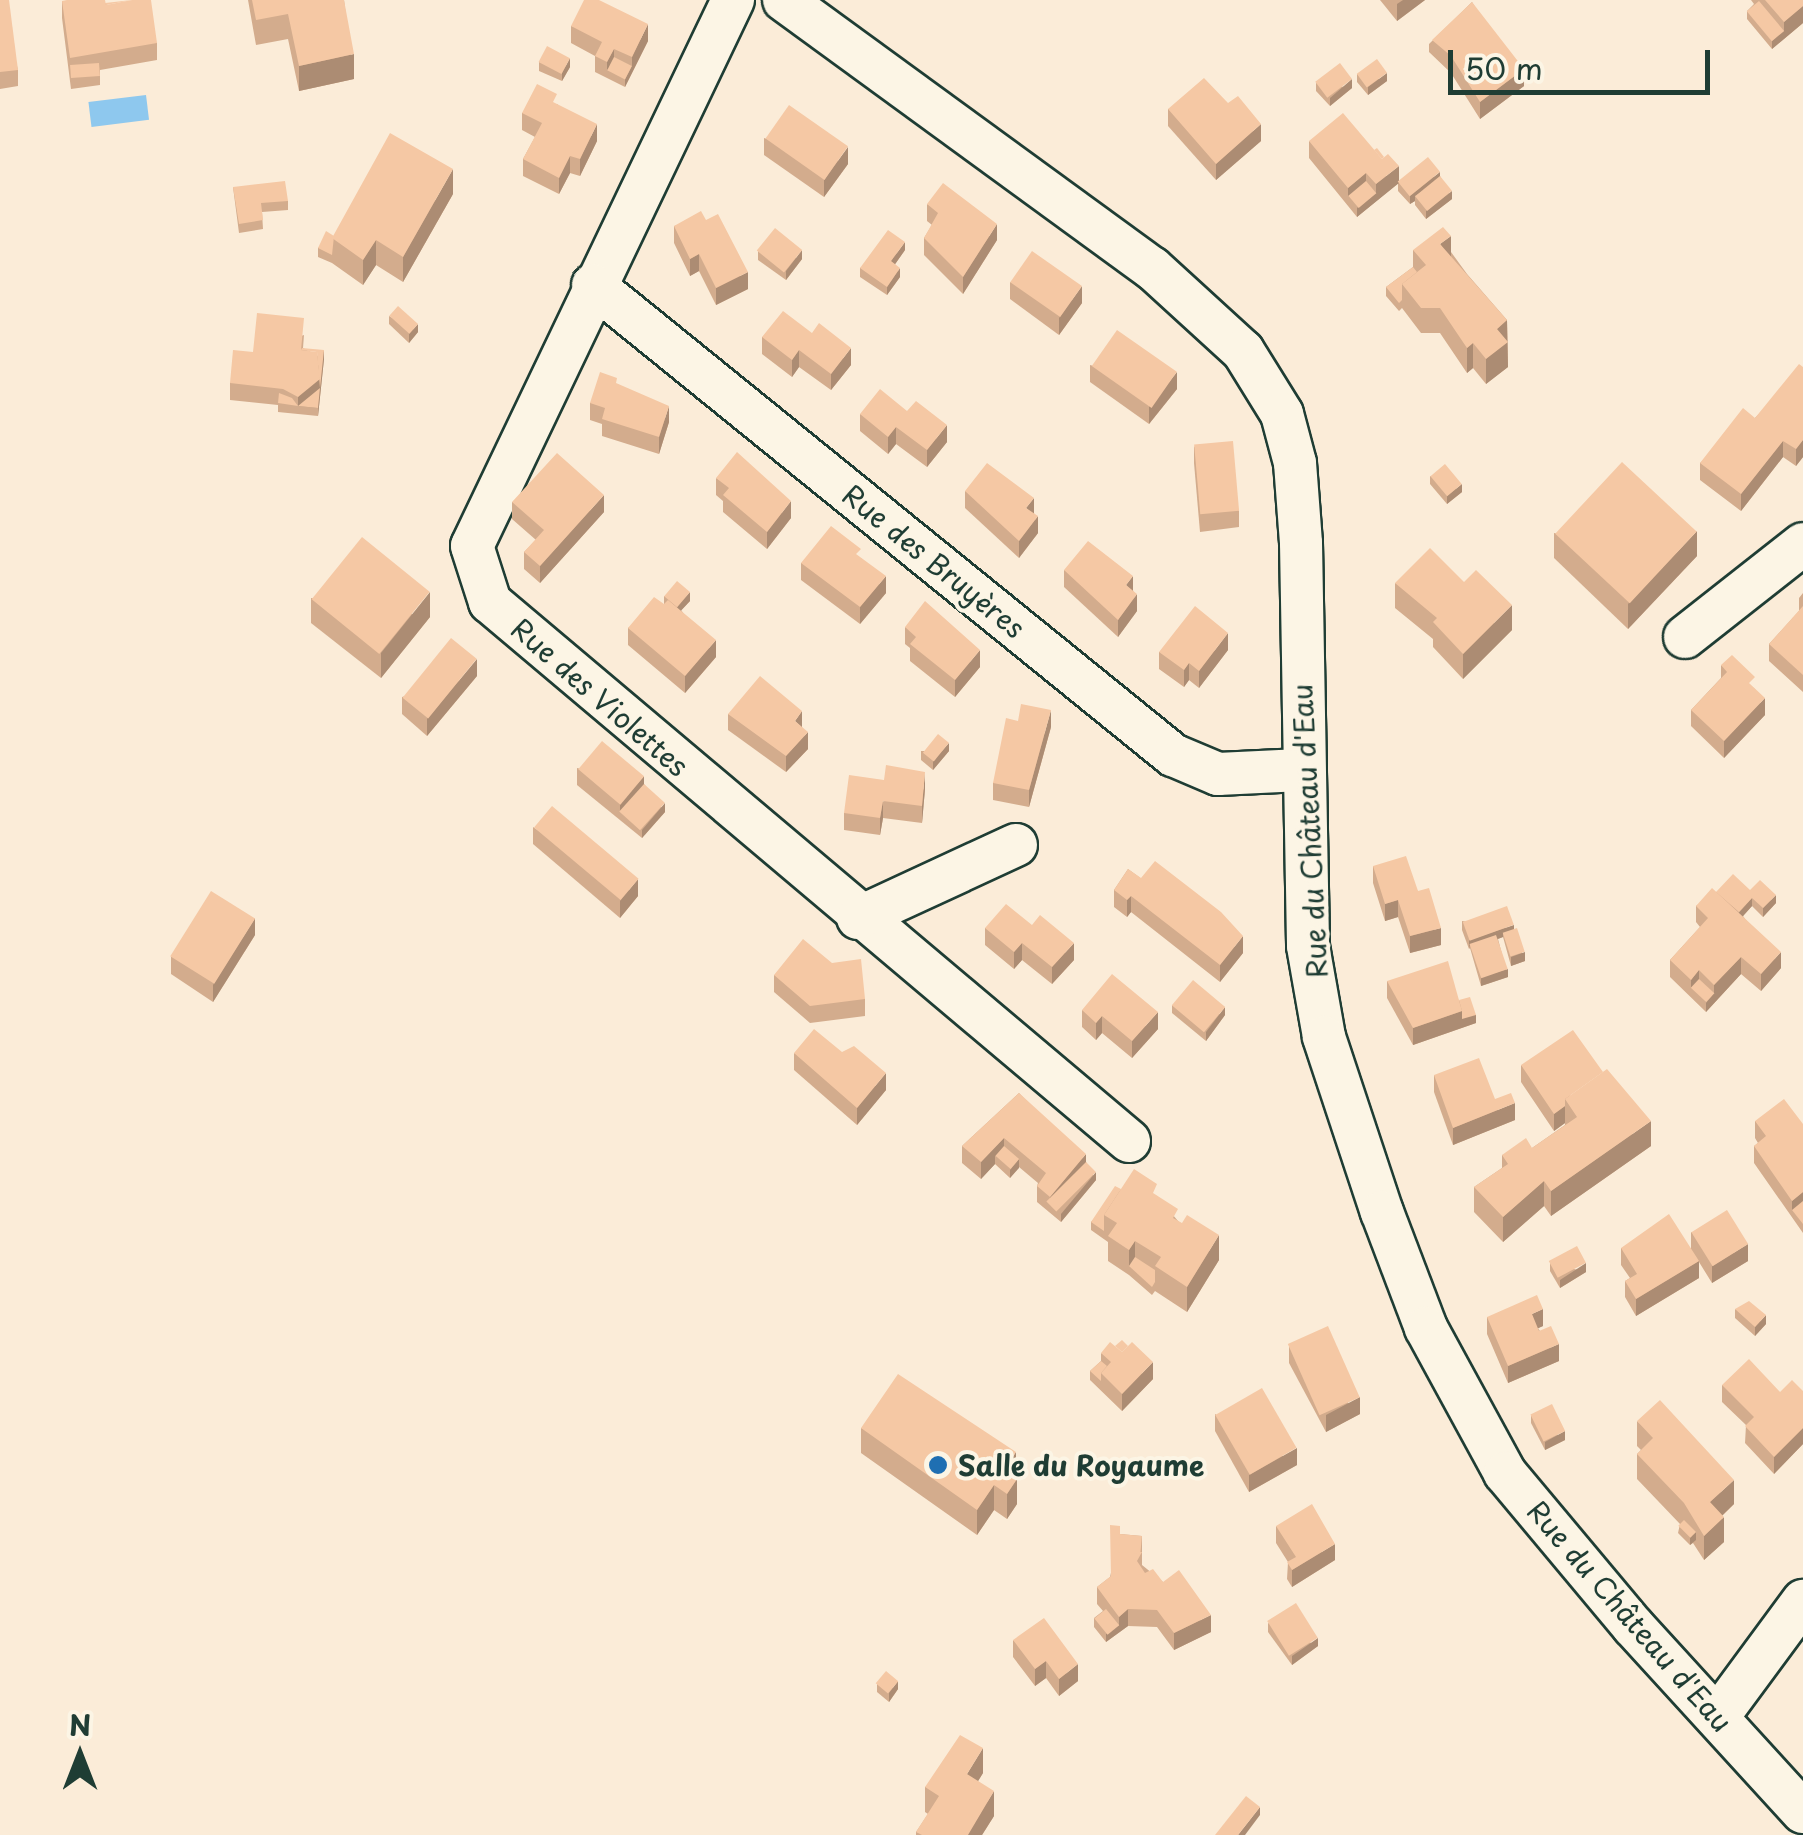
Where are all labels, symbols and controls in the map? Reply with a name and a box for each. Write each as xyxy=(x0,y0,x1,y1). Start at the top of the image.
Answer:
scale bar xyxy=(1453,30,1716,92)
text: 50 m xyxy=(1465,45,1543,90)
street label: Rue des Bruyères xyxy=(833,475,1035,647)
street label: Rue des Violettes xyxy=(503,609,697,785)
street label: Rue du Château d'Eau xyxy=(1284,680,1334,982)
place label: Salle du Royaume xyxy=(958,1448,1207,1482)
marker: Salle du Royaume xyxy=(927,1454,949,1476)
street label: Rue du Château d'Eau xyxy=(1519,1492,1741,1740)
text: N xyxy=(69,1703,91,1746)
north arrow xyxy=(30,1705,130,1805)

